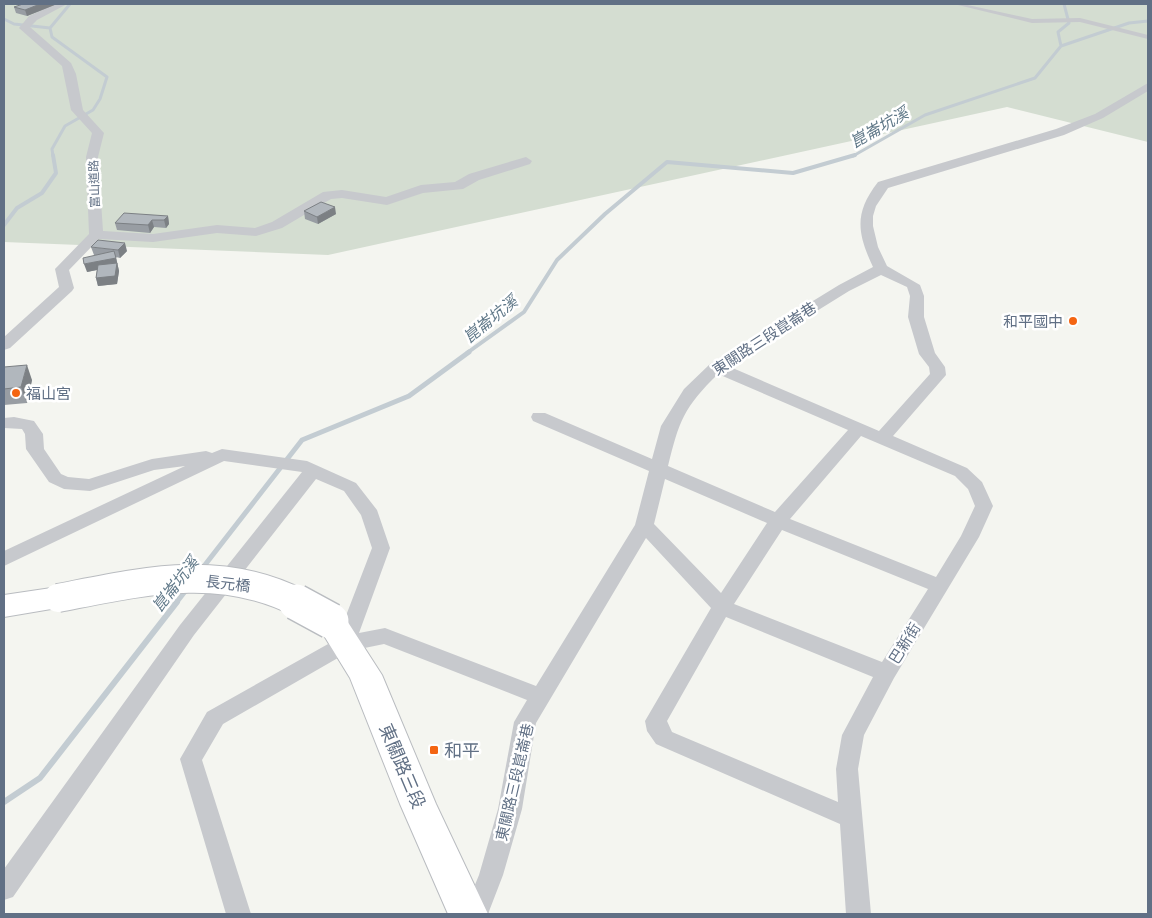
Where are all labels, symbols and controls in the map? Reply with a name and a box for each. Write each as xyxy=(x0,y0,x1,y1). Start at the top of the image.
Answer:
water label: 崑崙坑溪 xyxy=(846,101,913,152)
street label: 富山道路 xyxy=(86,160,102,208)
water label: 崑崙坑溪 xyxy=(459,290,523,347)
street label: 東關路三段崑崙巷 xyxy=(709,298,819,378)
place label: 和平國中 xyxy=(1003,312,1063,330)
marker: 和平國中 xyxy=(1067,315,1079,327)
place label: 福山宮 xyxy=(26,384,71,402)
marker: 福山宮 xyxy=(10,387,22,399)
water label: 崑崙坑溪 xyxy=(147,551,204,615)
street label: 長元橋 xyxy=(205,571,251,595)
street label: 巴新街 xyxy=(884,619,924,667)
street label: 東關路三段 xyxy=(375,720,431,812)
street label: 東關路三段崑崙巷 xyxy=(492,722,536,842)
place label: 和平 xyxy=(444,739,480,761)
marker: 和平 xyxy=(428,744,440,756)

